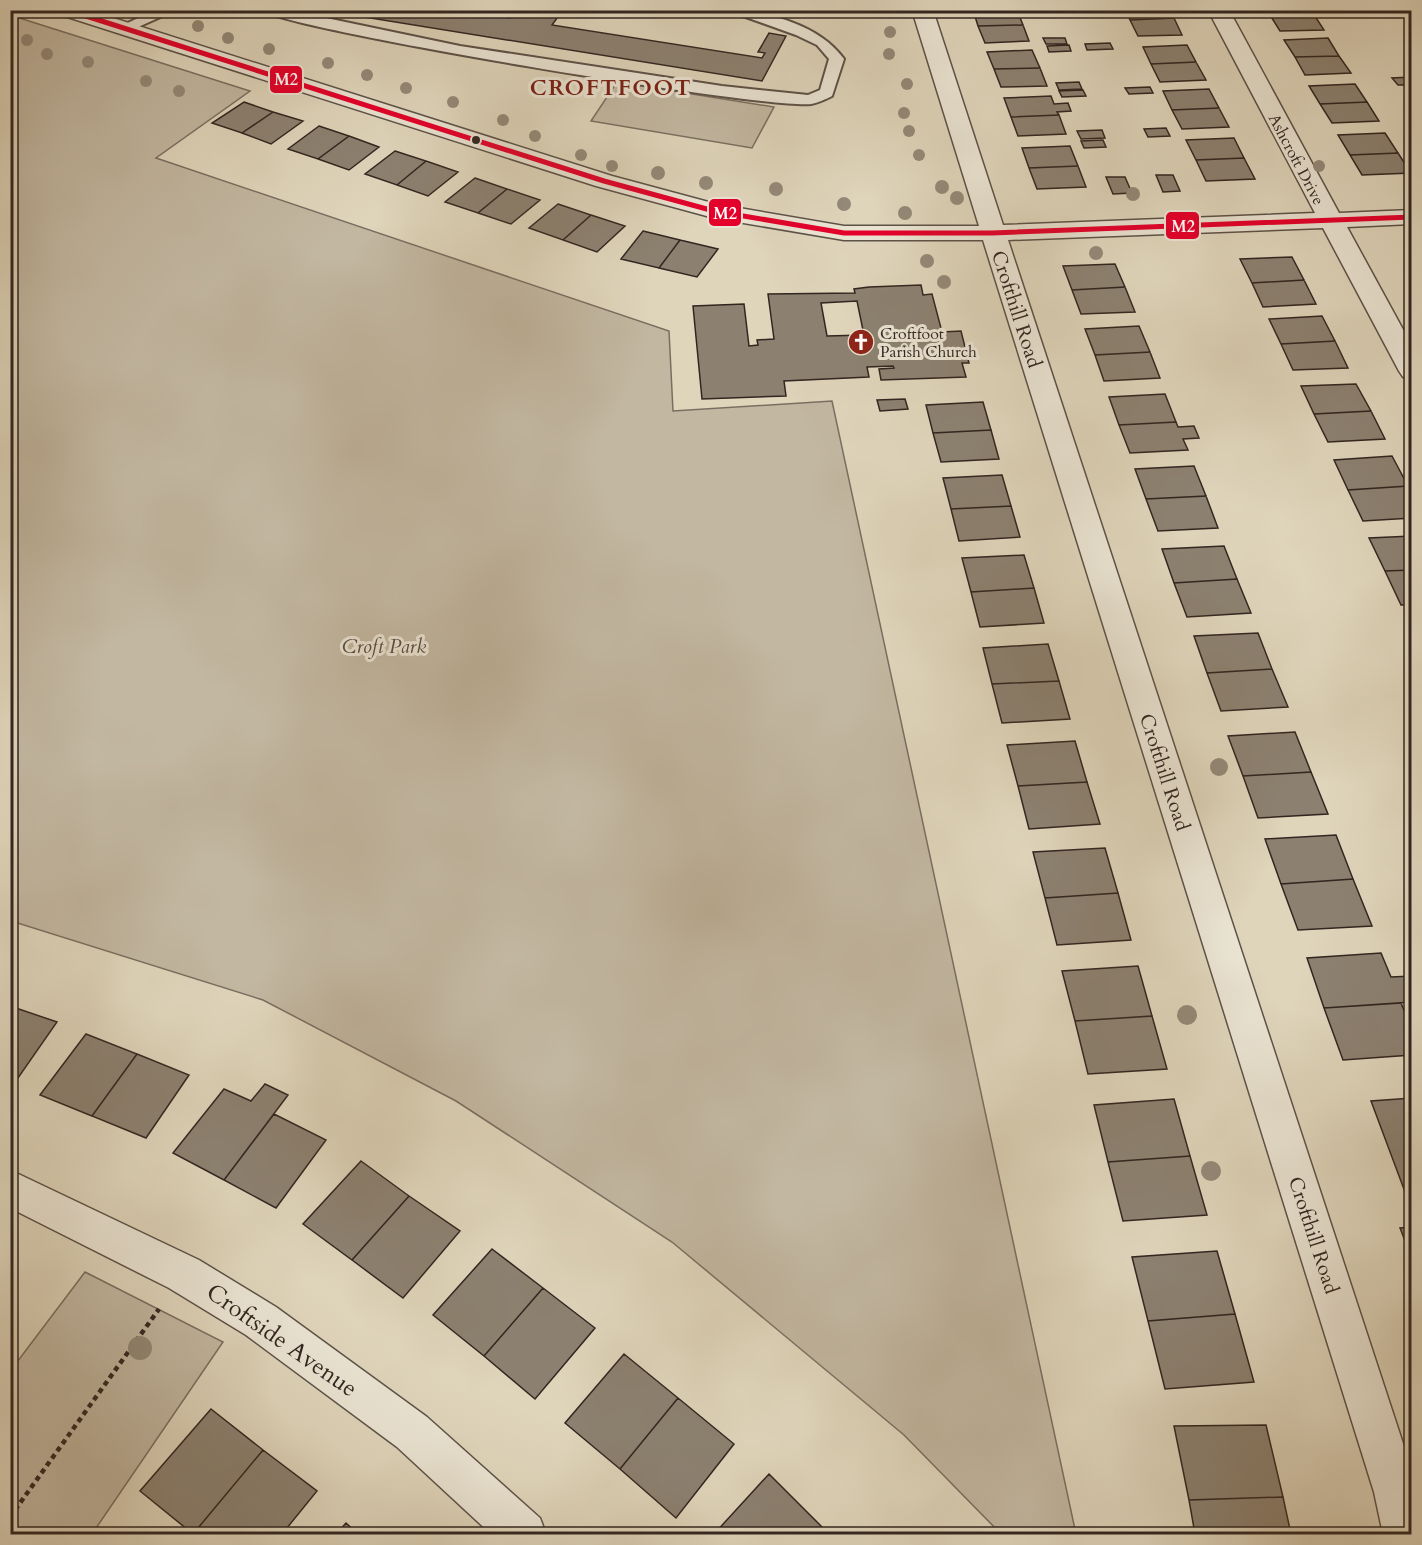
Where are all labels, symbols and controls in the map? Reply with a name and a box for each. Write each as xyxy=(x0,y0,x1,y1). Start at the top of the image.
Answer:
line badge: M2 xyxy=(269,65,303,94)
text: M2 xyxy=(274,69,298,91)
district label: CROFTFOOT xyxy=(530,73,692,103)
street label: Ashcroft Drive xyxy=(1263,110,1329,209)
unlabelled marker xyxy=(470,134,482,146)
line badge: M2 xyxy=(708,198,742,227)
text: M2 xyxy=(713,203,737,225)
line badge: M2 xyxy=(1165,211,1200,240)
text: M2 xyxy=(1171,216,1195,238)
street label: Crofthill Road xyxy=(985,247,1048,372)
place label: Croftfoot Parish Church xyxy=(880,323,977,363)
church icon: Croftfoot Parish Church xyxy=(846,327,876,357)
park label: Croft Park xyxy=(342,633,426,660)
street label: Crofthill Road xyxy=(1133,710,1196,835)
street label: Crofthill Road xyxy=(1282,1173,1345,1298)
street label: Croftside Avenue xyxy=(199,1276,364,1405)

